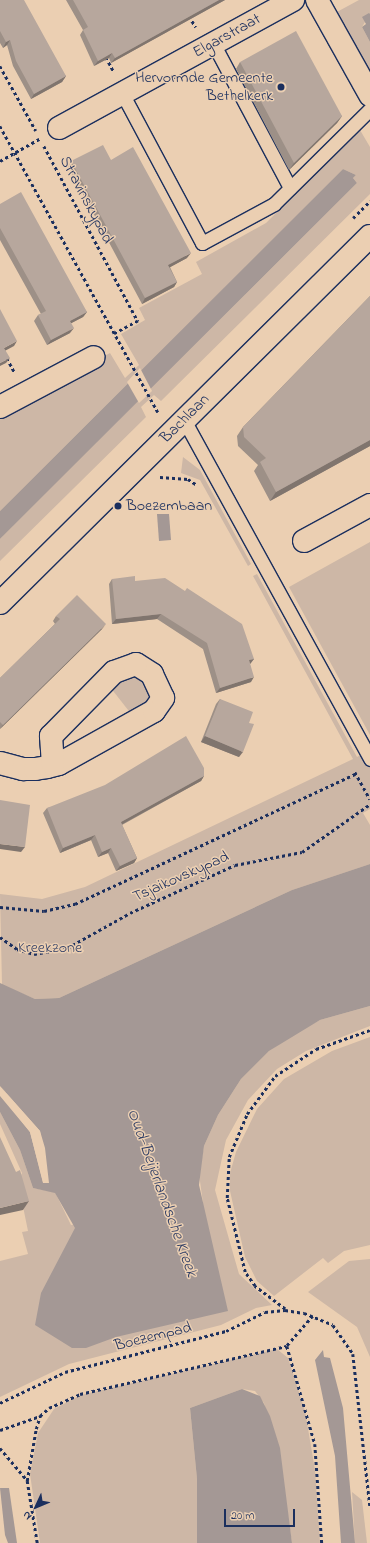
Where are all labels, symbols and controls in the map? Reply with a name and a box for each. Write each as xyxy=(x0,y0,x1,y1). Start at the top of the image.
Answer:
street label: Elgarstraat xyxy=(190,10,264,62)
place label: Hervormde Gemeente Bethelkerk xyxy=(135,68,273,106)
marker: Hervormde Gemeente Bethelkerk xyxy=(276,82,286,92)
street label: Stravinskypad xyxy=(55,153,117,247)
street label: Bachlaan xyxy=(156,390,214,448)
place label: Boezembaan xyxy=(126,496,212,516)
marker: Boezembaan xyxy=(113,501,123,511)
street label: Tsjaikovskypad xyxy=(130,847,232,907)
park label: Kreekzone xyxy=(18,938,82,958)
water label: Oud-Beijerlandsche Kreek xyxy=(122,1106,202,1280)
street label: Boezempad xyxy=(112,1318,194,1356)
north arrow xyxy=(16,1487,56,1527)
scale bar xyxy=(226,1501,297,1527)
text: N xyxy=(19,1507,36,1524)
text: 20 m xyxy=(231,1507,254,1525)

